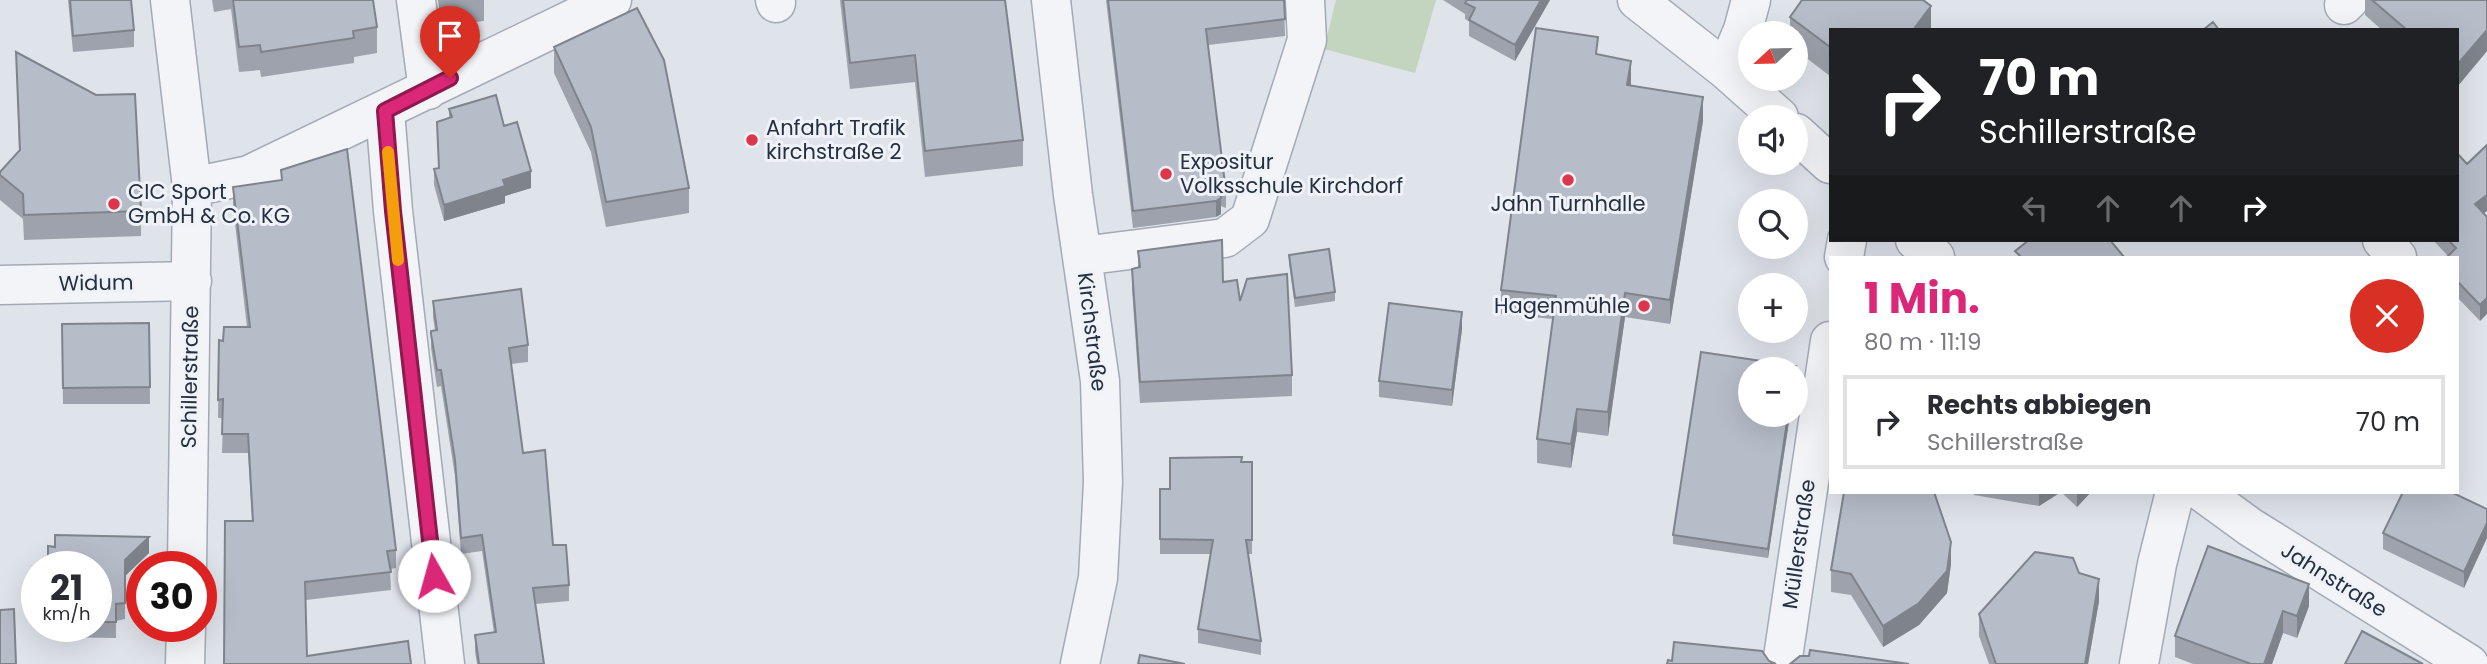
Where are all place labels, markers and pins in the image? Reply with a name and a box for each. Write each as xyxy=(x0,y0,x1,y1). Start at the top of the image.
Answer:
pin xyxy=(420,6,480,78)
place label: Anfahrt Trafik kirchstraße 2 xyxy=(766,113,906,166)
marker: Anfahrt Trafik kirchstraße 2 xyxy=(744,132,760,148)
place label: Expositur Volksschule Kirchdorf xyxy=(1180,147,1403,200)
marker: Expositur Volksschule Kirchdorf xyxy=(1158,166,1174,182)
marker: Jahn Turnhalle xyxy=(1560,172,1576,188)
place label: CIC Sport GmbH & Co. KG xyxy=(128,177,290,230)
place label: Jahn Turnhalle xyxy=(1491,189,1645,218)
marker: CIC Sport GmbH & Co. KG xyxy=(106,196,122,212)
place label: Hagenmühle xyxy=(1494,291,1630,320)
marker: Hagenmühle xyxy=(1636,298,1652,314)

